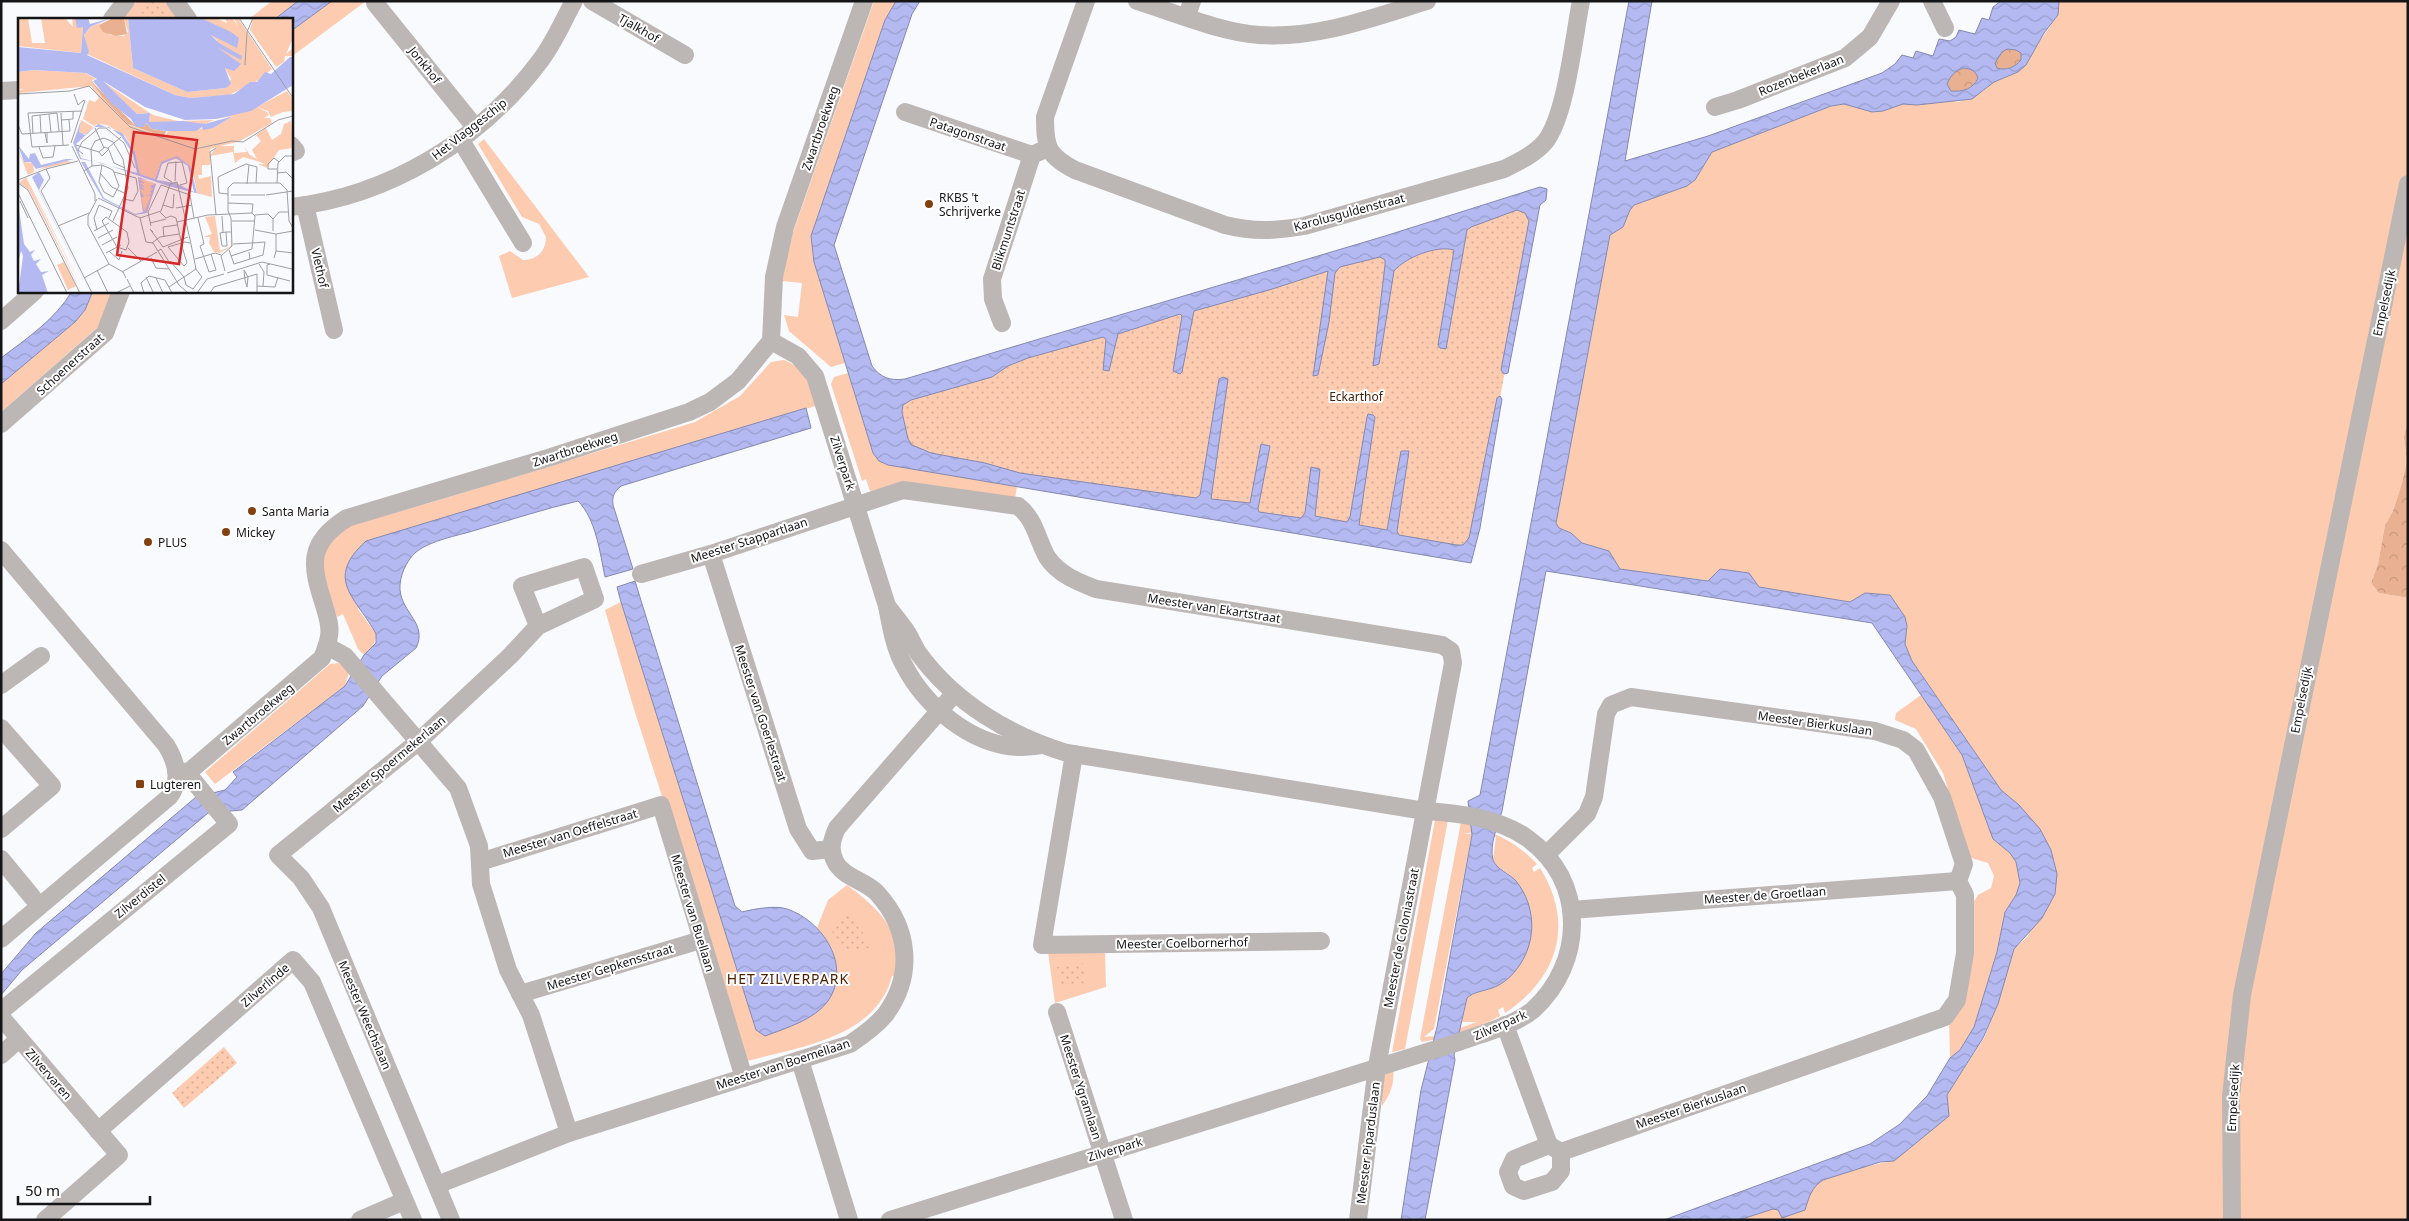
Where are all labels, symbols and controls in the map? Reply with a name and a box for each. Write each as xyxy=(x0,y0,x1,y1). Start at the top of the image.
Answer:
street label: Tjalkhof xyxy=(615,9,663,47)
inset map xyxy=(18,18,292,292)
street label: Jonkhof xyxy=(404,42,446,88)
street label: Rozenbekerlaan xyxy=(1756,50,1846,100)
street label: Zwartbroekweg xyxy=(798,83,842,173)
street label: Het Vlaggeschip xyxy=(428,94,510,164)
street label: Patagonstraat xyxy=(928,113,1009,155)
street label: Blikmuntstraat xyxy=(987,187,1029,272)
place label: RKBS 't Schrijverke xyxy=(939,189,1001,220)
street label: Karolusguldenstraat xyxy=(1292,189,1407,235)
marker: RKBS 't Schrijverke xyxy=(923,198,935,210)
street label: Vlethof xyxy=(307,247,333,290)
street label: Empelsedijk xyxy=(2369,268,2399,338)
street label: Schoenerstraat xyxy=(33,329,108,399)
park label: Eckarthof xyxy=(1329,388,1384,405)
street label: Zwartbroekweg xyxy=(530,427,620,471)
street label: Zilverpark xyxy=(826,434,860,493)
place label: Santa Maria xyxy=(262,503,329,520)
marker: Santa Maria xyxy=(246,505,258,517)
street label: Meester Stappartlaan xyxy=(688,513,810,567)
place label: Mickey xyxy=(236,524,276,541)
marker: Mickey xyxy=(220,526,232,538)
place label: PLUS xyxy=(158,534,187,551)
marker: PLUS xyxy=(142,536,154,548)
street label: Meester van Ekartstraat xyxy=(1146,589,1282,627)
street label: Meester van Goerlestraat xyxy=(731,642,791,784)
street label: Empelsedijk xyxy=(2286,665,2316,735)
street label: Zwartbroekweg xyxy=(219,679,297,749)
street label: Meester Bierkuslaan xyxy=(1757,707,1873,739)
street label: Meester Spoermekerlaan xyxy=(329,712,449,816)
place label: Lugteren xyxy=(150,776,201,793)
marker: Lugteren xyxy=(134,778,146,790)
street label: Meester van Oeffelstraat xyxy=(501,804,640,862)
street label: Meester van Buellaan xyxy=(667,852,719,974)
street label: Meester de Coloniastraat xyxy=(1379,866,1423,1009)
street label: Zilverdistel xyxy=(111,870,169,922)
street label: Meester de Groetlaan xyxy=(1703,882,1827,908)
street label: Meester Coelbornerhof xyxy=(1116,933,1249,953)
street label: Meester Gepkensstraat xyxy=(545,940,676,994)
street label: Meester Weechslaan xyxy=(334,958,396,1072)
street label: Zilverlinde xyxy=(237,959,293,1011)
district label: HET ZILVERPARK xyxy=(727,969,849,988)
street label: Zilverpark xyxy=(1471,1006,1530,1044)
street label: Meester Ygramlaan xyxy=(1056,1032,1106,1142)
street label: Meester van Boemellaan xyxy=(714,1034,852,1094)
street label: Zilvervaren xyxy=(22,1045,76,1103)
street label: Empelsedijk xyxy=(2223,1063,2243,1132)
street label: Meester Bierkuslaan xyxy=(1634,1079,1748,1133)
street label: Meester Piparduslaan xyxy=(1352,1081,1384,1205)
street label: Zilverpark xyxy=(1086,1132,1145,1165)
scale bar xyxy=(18,1174,150,1206)
text: 50 m xyxy=(25,1180,60,1200)

